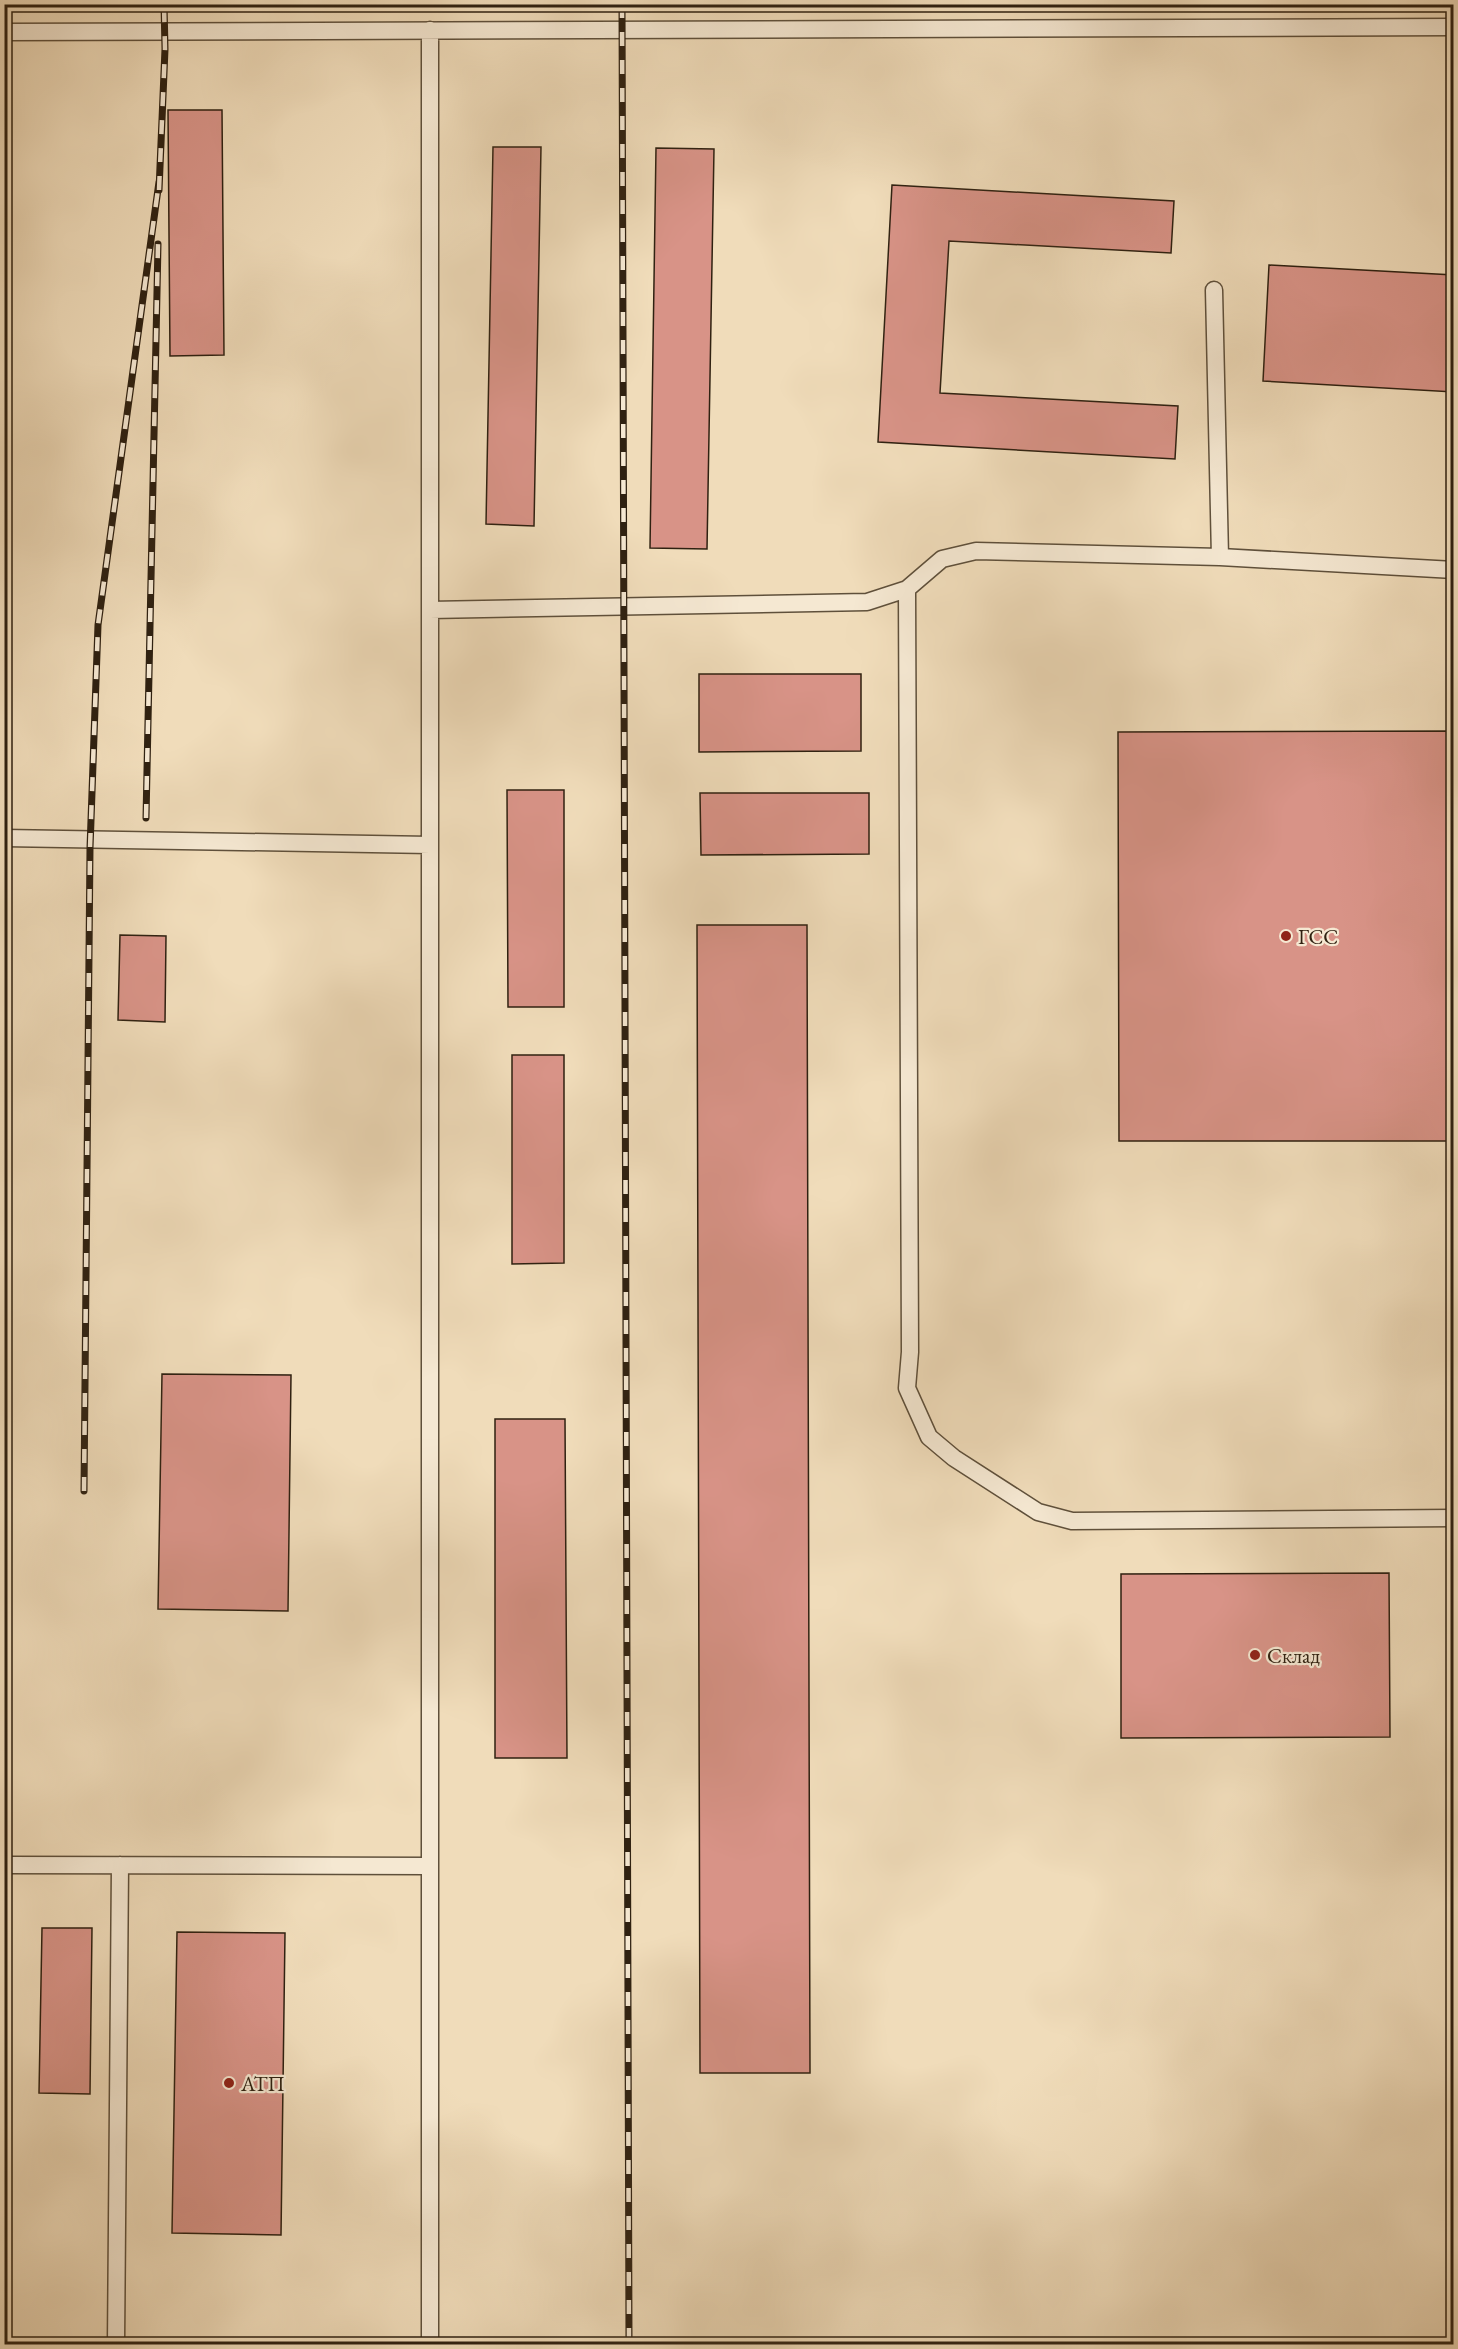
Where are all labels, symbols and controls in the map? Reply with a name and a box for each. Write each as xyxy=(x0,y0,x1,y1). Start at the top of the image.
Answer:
place label: ГСС xyxy=(1298,923,1338,950)
marker: ГСС xyxy=(1279,929,1293,943)
place label: Склад xyxy=(1267,1642,1320,1669)
marker: Склад xyxy=(1248,1648,1262,1662)
place label: АТП xyxy=(240,2070,285,2097)
marker: АТП xyxy=(222,2076,236,2090)

